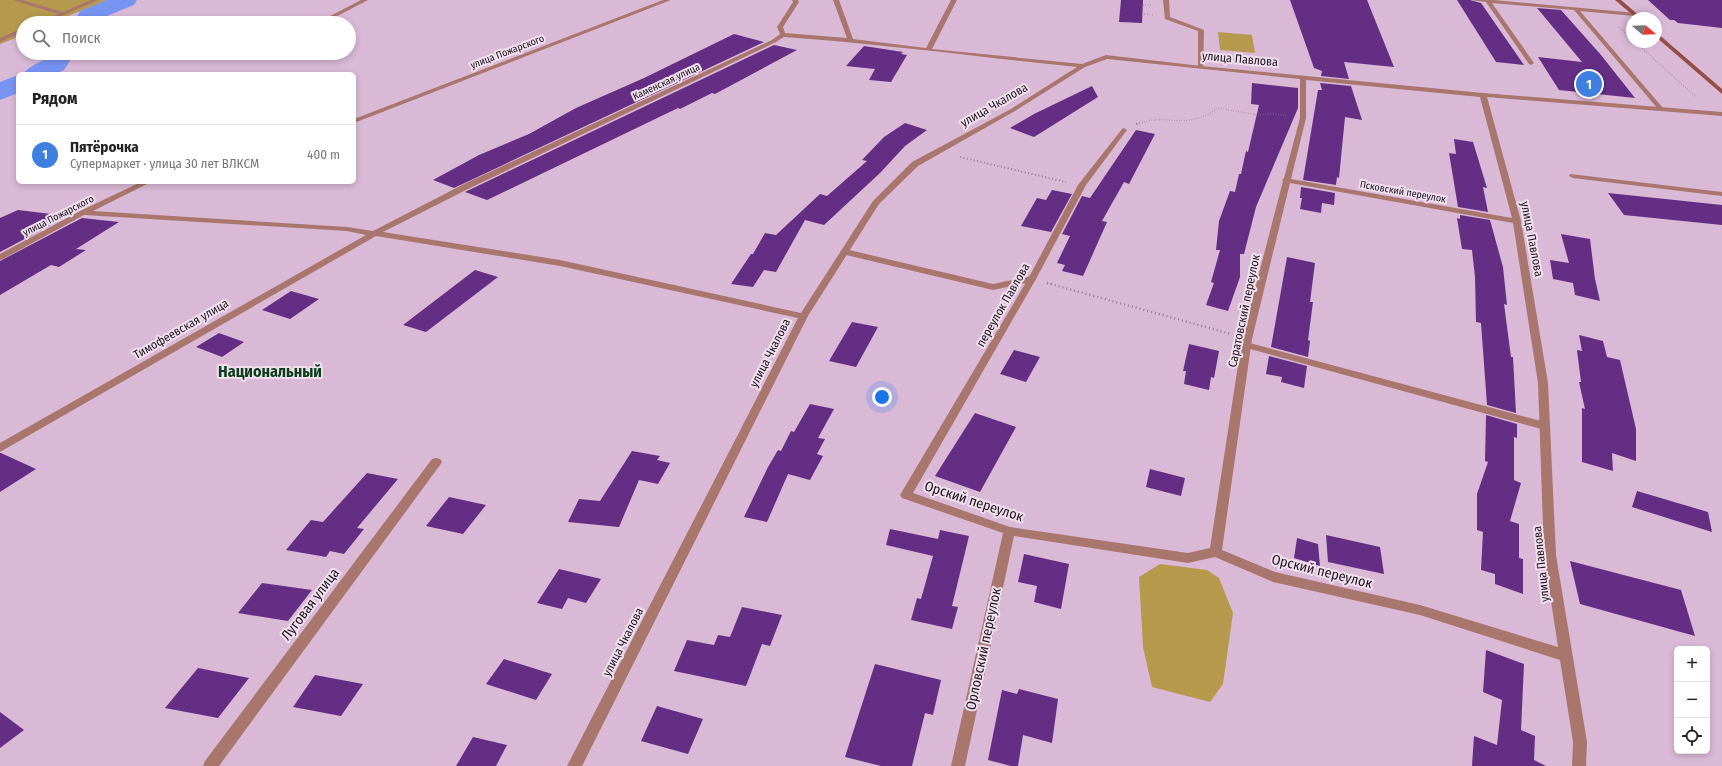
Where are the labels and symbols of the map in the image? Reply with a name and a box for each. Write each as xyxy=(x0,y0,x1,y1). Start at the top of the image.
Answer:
north arrow xyxy=(1626,12,1662,48)
street label: улица Пожарского xyxy=(469,32,546,72)
street label: улица Павлова xyxy=(1201,49,1279,69)
street label: Каменская улица xyxy=(631,61,702,103)
pin: 1 xyxy=(1576,69,1602,99)
street label: улица Чкалова xyxy=(958,80,1030,130)
street label: Псковский переулок xyxy=(1359,179,1447,206)
street label: улица Пожарского xyxy=(21,193,96,239)
street label: улица Павлова xyxy=(1518,200,1546,278)
street label: Саратовский переулок xyxy=(1225,253,1263,369)
street label: переулок Павлова xyxy=(973,261,1033,349)
street label: Тимофеевская улица xyxy=(131,296,231,362)
street label: улица Чкалова xyxy=(747,316,793,390)
district label: Национальный xyxy=(218,362,322,381)
your location xyxy=(872,387,892,407)
street label: Орский переулок xyxy=(922,477,1026,526)
street label: улица Павлова xyxy=(1530,525,1552,603)
street label: Орский переулок xyxy=(1270,551,1374,592)
street label: Луговая улица xyxy=(278,565,343,644)
street label: Орловский переулок xyxy=(962,586,1005,712)
street label: улица Чкалова xyxy=(600,605,646,679)

